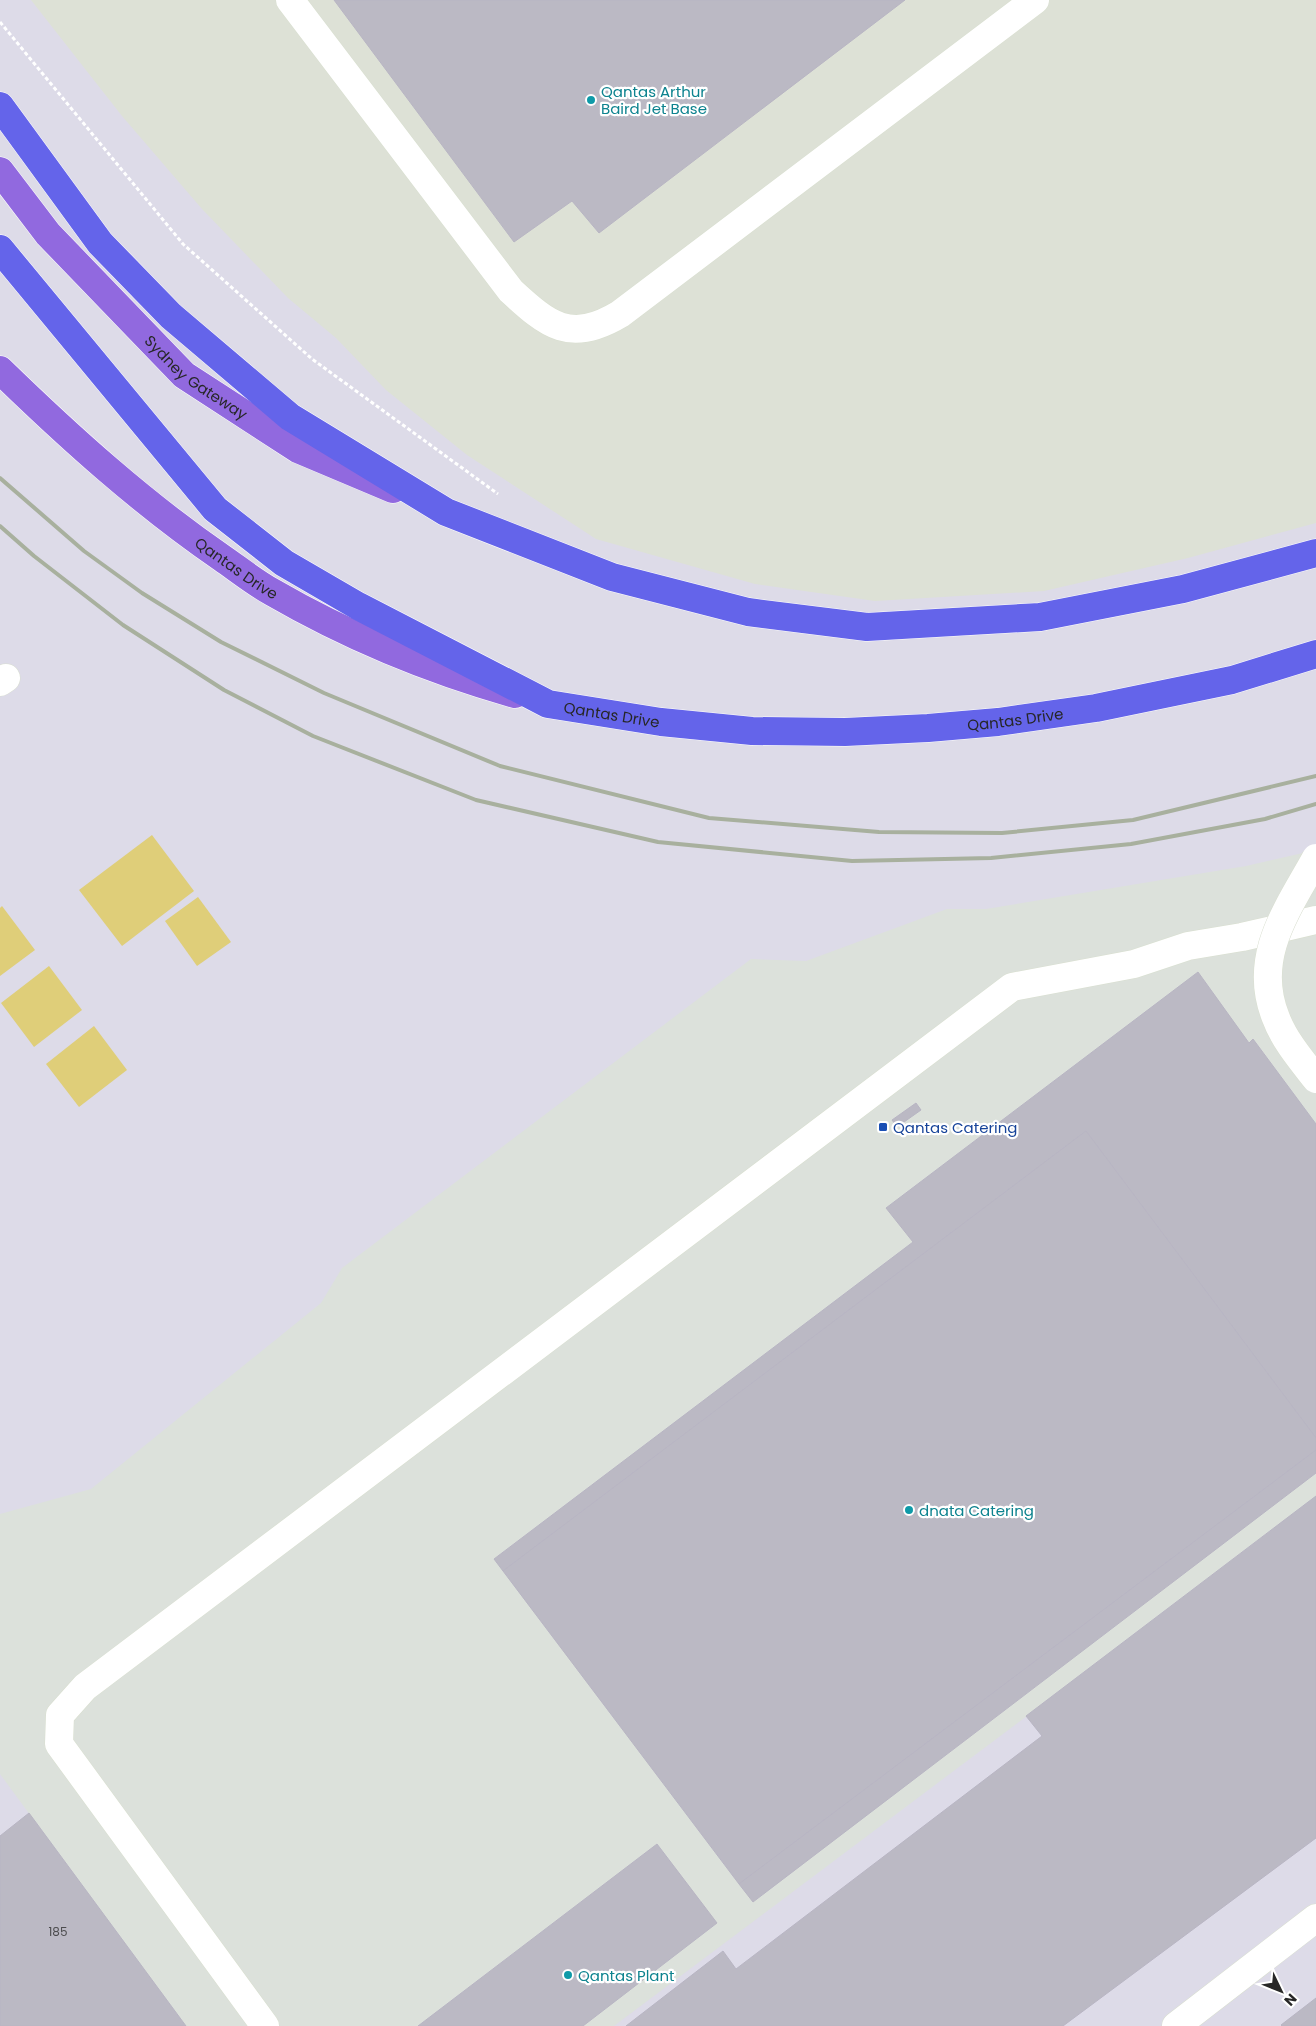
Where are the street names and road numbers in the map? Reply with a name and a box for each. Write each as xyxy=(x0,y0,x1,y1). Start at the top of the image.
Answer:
street label: Sydney Gateway xyxy=(140,330,252,424)
street label: Qantas Drive xyxy=(191,532,282,604)
street label: Qantas Drive xyxy=(562,696,661,732)
street label: Qantas Drive xyxy=(966,702,1065,735)

